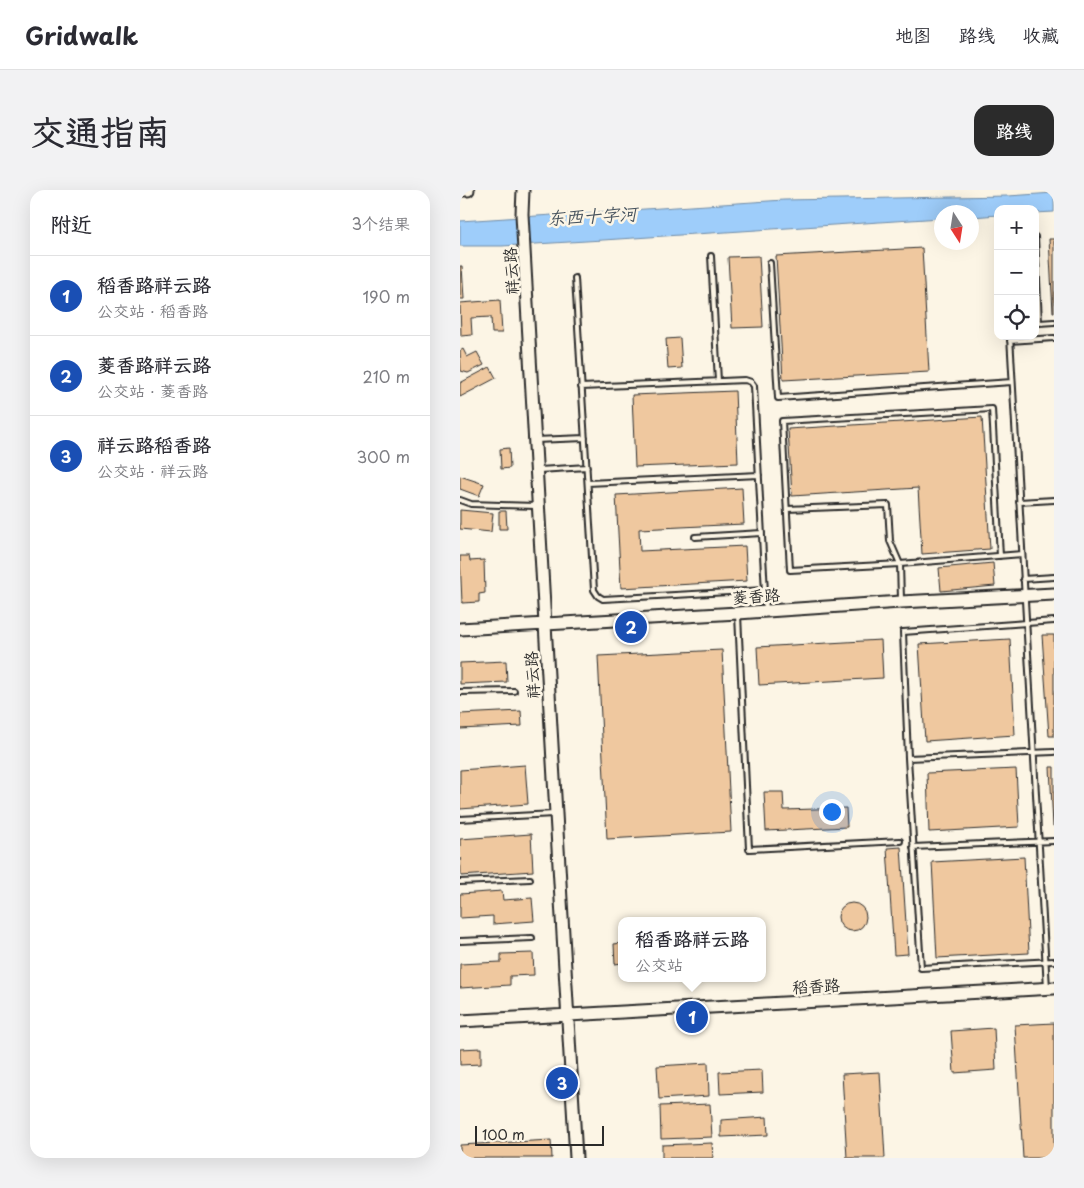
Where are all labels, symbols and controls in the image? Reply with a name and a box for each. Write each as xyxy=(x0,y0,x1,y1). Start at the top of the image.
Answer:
text: Gridwalk xyxy=(25,17,138,53)
text: 地图 xyxy=(895,21,931,48)
text: 路线 xyxy=(959,21,995,48)
text: 收藏 xyxy=(1023,21,1059,48)
text: 交通指南 xyxy=(30,104,170,157)
button: 路线 xyxy=(974,105,1054,156)
water label: 东西十字河 xyxy=(546,199,641,231)
north arrow xyxy=(934,205,979,250)
map controls xyxy=(994,205,1039,340)
button: + xyxy=(994,205,1039,250)
text: 附近 xyxy=(50,207,92,239)
text: 3个结果 xyxy=(351,211,410,235)
street label: 祥云路 xyxy=(497,246,523,296)
button: − xyxy=(994,250,1039,295)
text: 稻香路祥云路 xyxy=(97,270,211,298)
text: 1 xyxy=(62,284,70,308)
text: 190 m xyxy=(362,284,410,308)
button: locate xyxy=(994,295,1039,340)
text: 公交站 · 稻香路 xyxy=(97,298,208,322)
text: 菱香路祥云路 xyxy=(97,350,211,378)
text: 2 xyxy=(60,364,72,388)
text: 210 m xyxy=(362,364,410,388)
text: 公交站 · 菱香路 xyxy=(97,378,208,402)
text: 祥云路稻香路 xyxy=(97,430,211,458)
text: 3 xyxy=(61,444,71,468)
text: 300 m xyxy=(356,444,410,468)
text: 公交站 · 祥云路 xyxy=(97,458,208,482)
street label: 菱香路 xyxy=(731,581,781,609)
pin: 2 xyxy=(615,608,647,646)
street label: 祥云路 xyxy=(518,650,544,700)
your location xyxy=(819,799,845,825)
popup xyxy=(618,917,766,982)
text: 稻香路祥云路 xyxy=(635,924,749,952)
text: 公交站 xyxy=(635,952,683,976)
street label: 稻香路 xyxy=(791,972,841,998)
pin: 1 xyxy=(676,998,708,1036)
pin: 3 xyxy=(546,1064,578,1102)
scale bar xyxy=(475,1123,604,1146)
text: 100 m xyxy=(482,1124,525,1145)

